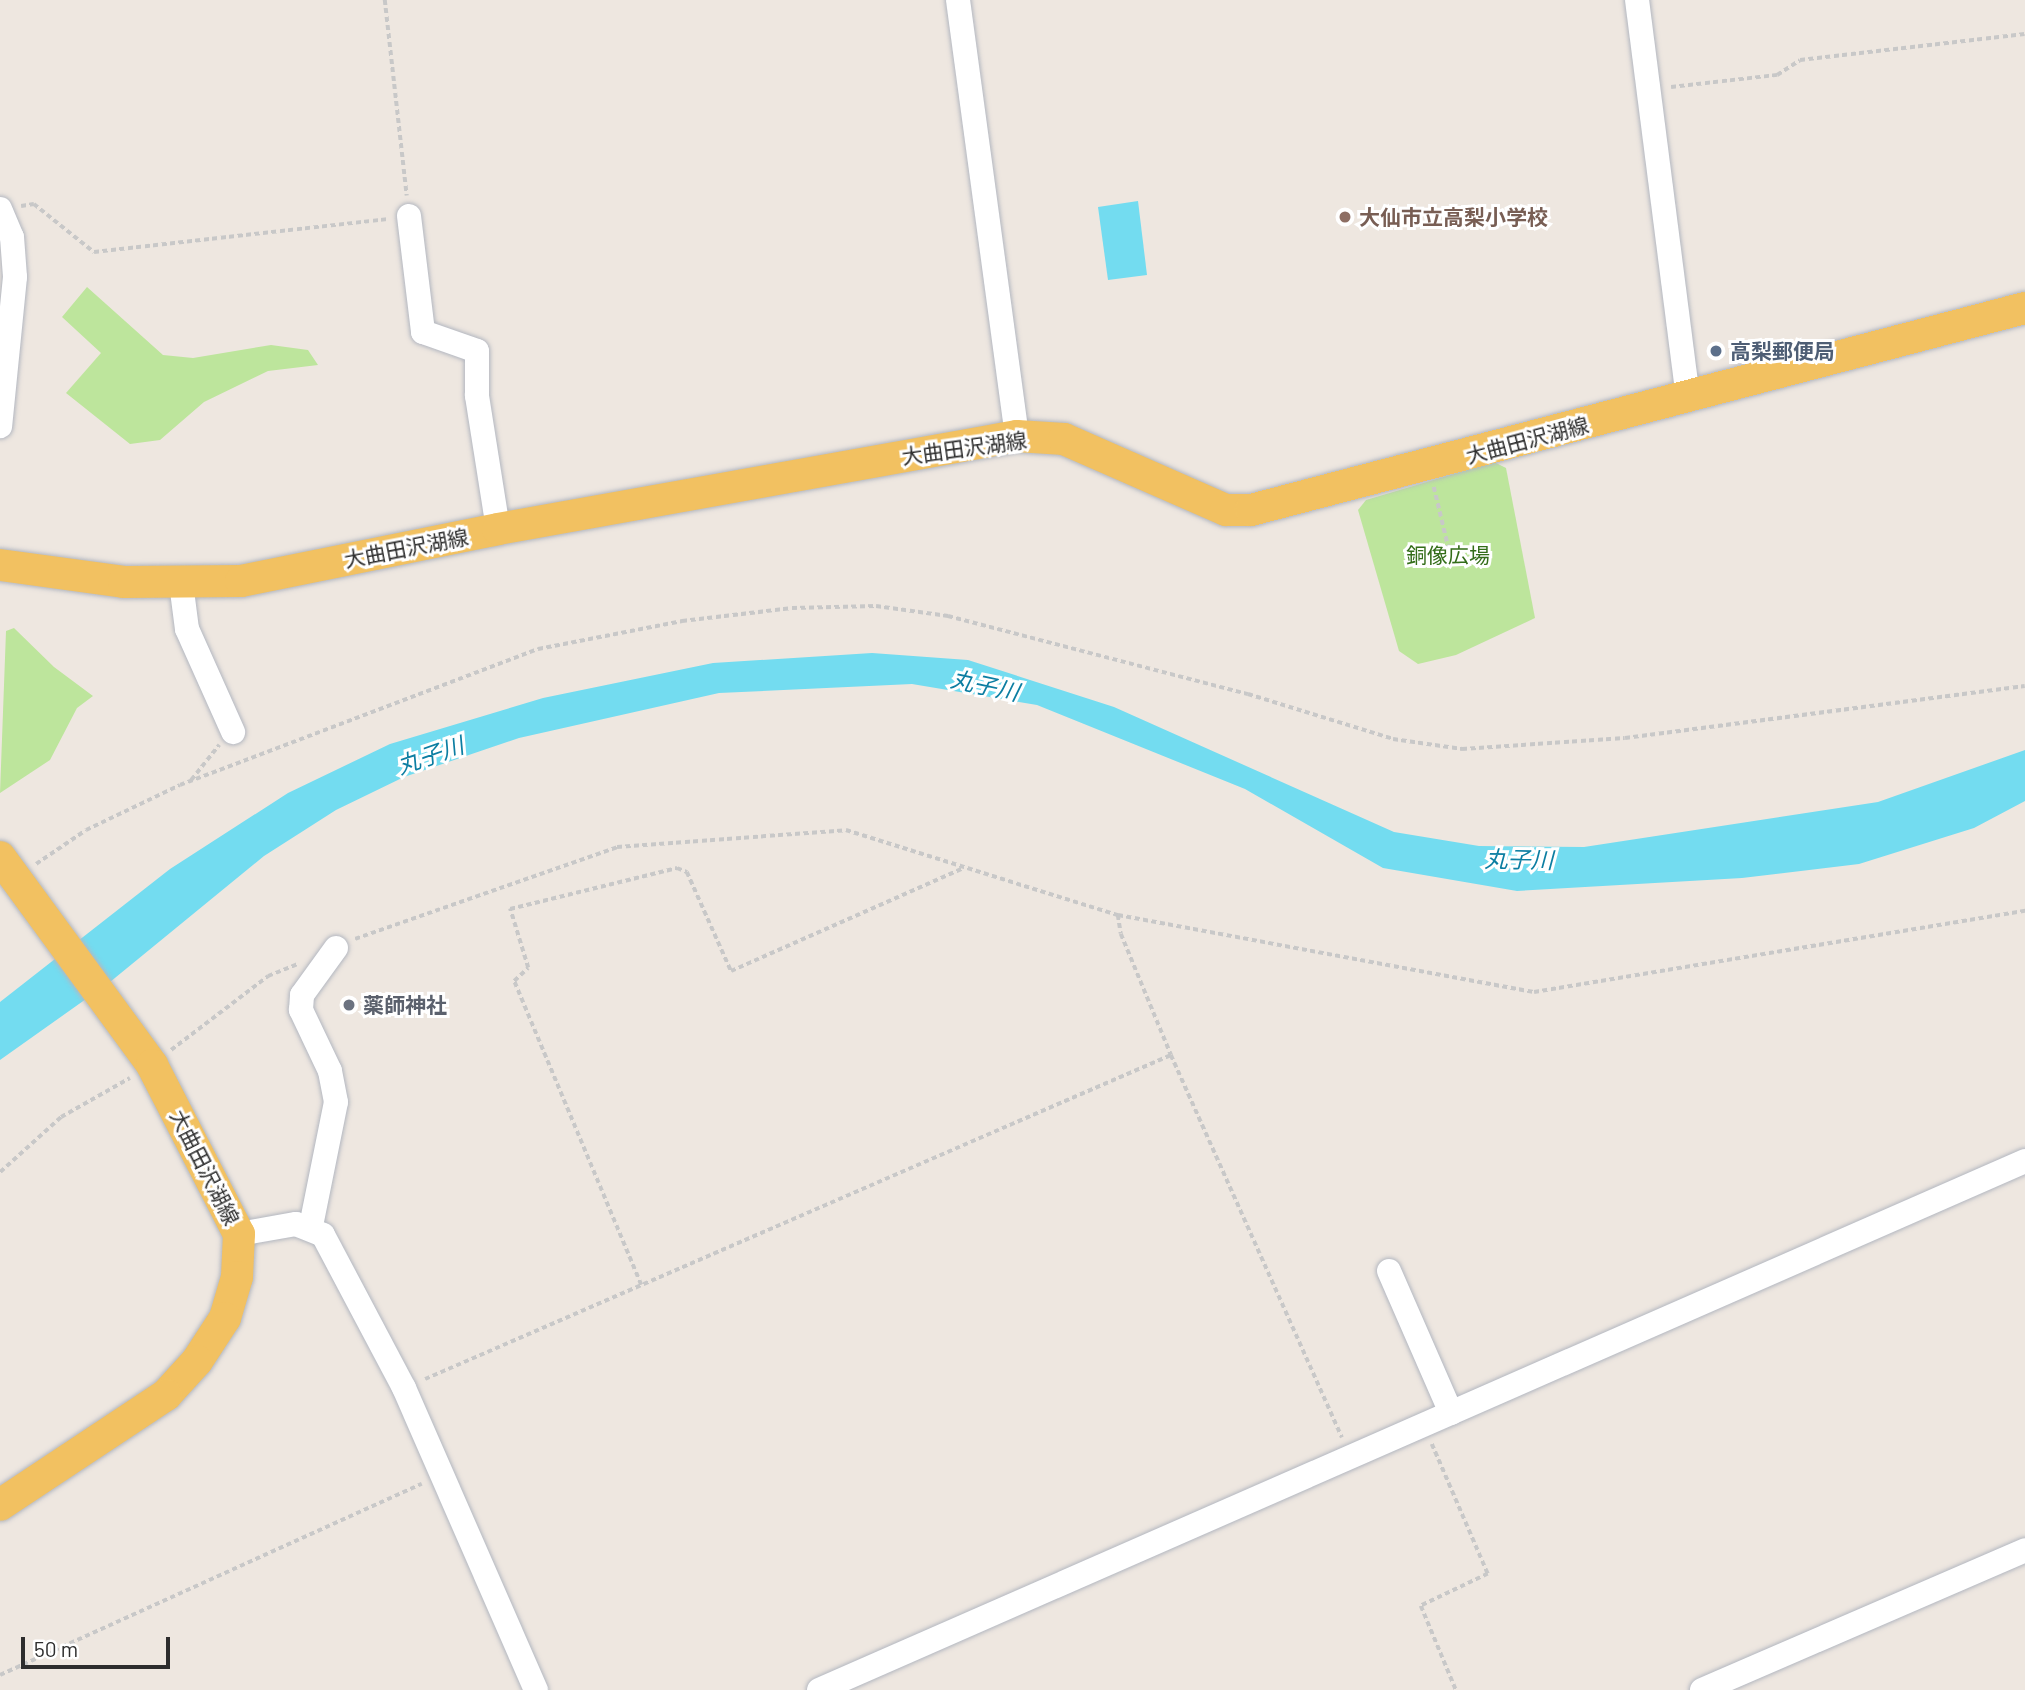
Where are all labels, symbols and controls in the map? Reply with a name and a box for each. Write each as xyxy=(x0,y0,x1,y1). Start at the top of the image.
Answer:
place label: 大仙市立高梨小学校 xyxy=(1359,204,1548,230)
marker: 大仙市立高梨小学校 xyxy=(1337,209,1353,225)
place label: 高梨郵便局 xyxy=(1730,338,1835,364)
marker: 高梨郵便局 xyxy=(1708,343,1724,359)
street label: 大曲田沢湖線 xyxy=(1463,412,1591,468)
street label: 大曲田沢湖線 xyxy=(900,427,1028,469)
street label: 大曲田沢湖線 xyxy=(342,524,470,572)
park label: 銅像広場 xyxy=(1406,542,1490,568)
water label: 丸子川 xyxy=(948,664,1022,706)
water label: 丸子川 xyxy=(393,731,467,779)
water label: 丸子川 xyxy=(1484,845,1554,873)
place label: 薬師神社 xyxy=(363,992,447,1018)
marker: 薬師神社 xyxy=(341,997,357,1013)
street label: 大曲田沢湖線 xyxy=(165,1105,245,1229)
scale bar xyxy=(24,1624,173,1668)
text: 50 m xyxy=(34,1636,78,1661)

